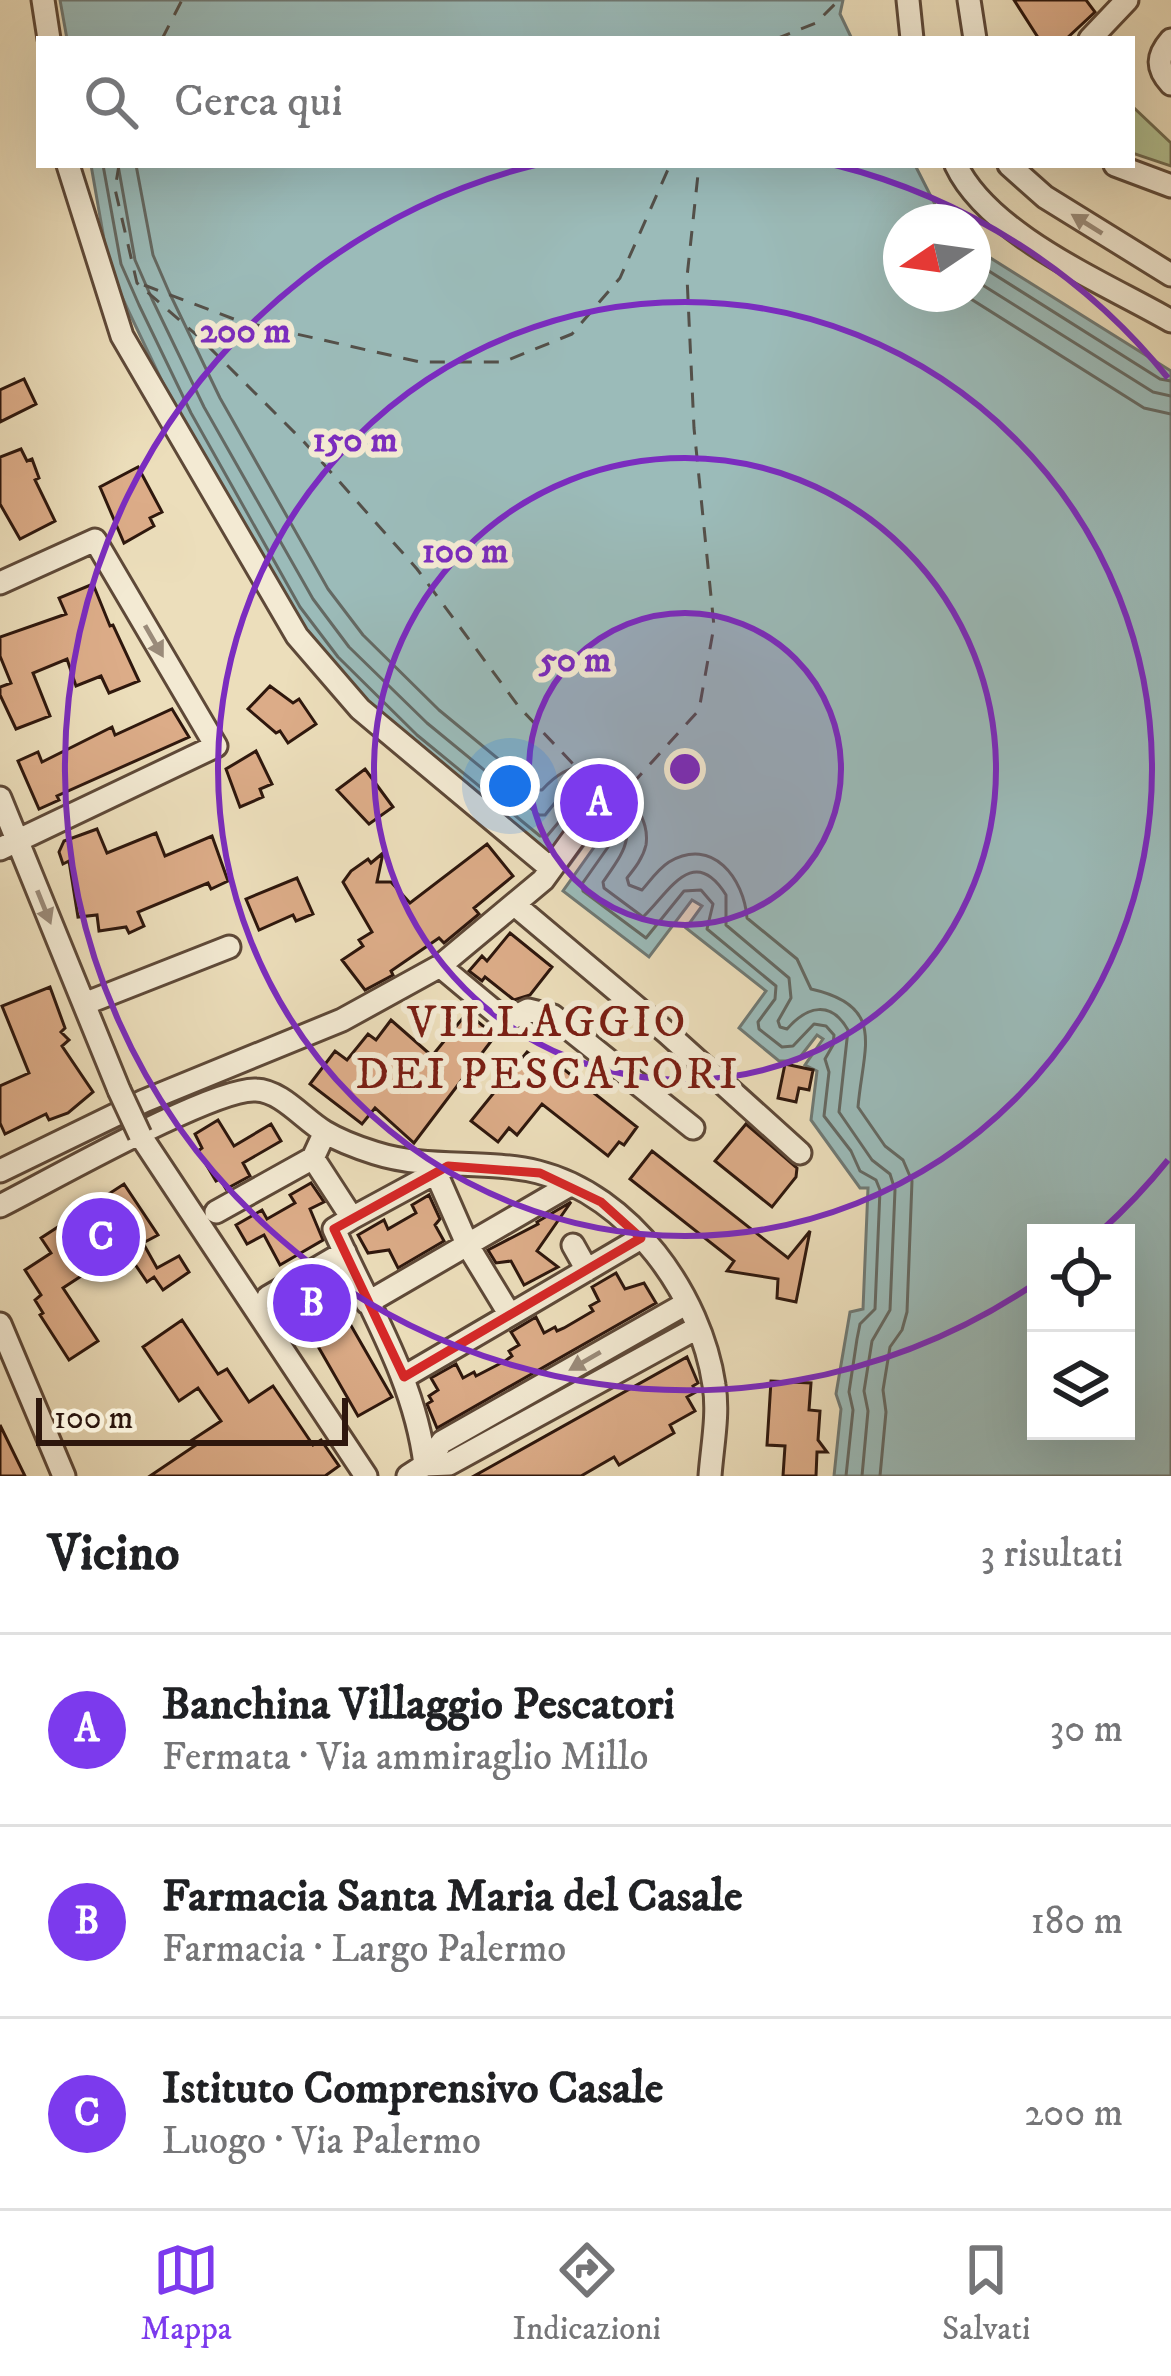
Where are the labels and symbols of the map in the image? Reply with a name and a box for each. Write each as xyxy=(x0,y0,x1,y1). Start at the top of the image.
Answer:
north arrow xyxy=(883,204,991,312)
one-way arrow xyxy=(1071,214,1104,236)
text: 200 m xyxy=(199,309,291,354)
text: 150 m xyxy=(312,418,398,463)
text: 100 m xyxy=(422,529,508,574)
one-way arrow xyxy=(143,624,164,658)
text: 50 m xyxy=(538,638,611,683)
centre of rings xyxy=(664,748,706,790)
your location xyxy=(480,756,540,816)
pin: A xyxy=(560,758,638,848)
one-way arrow xyxy=(35,889,54,925)
district label: VILLAGGIO DEI PESCATORI xyxy=(355,995,741,1103)
pin: C xyxy=(62,1192,140,1282)
pin: B xyxy=(273,1258,351,1348)
one-way arrow xyxy=(568,1349,602,1370)
scale bar xyxy=(36,1392,348,1445)

